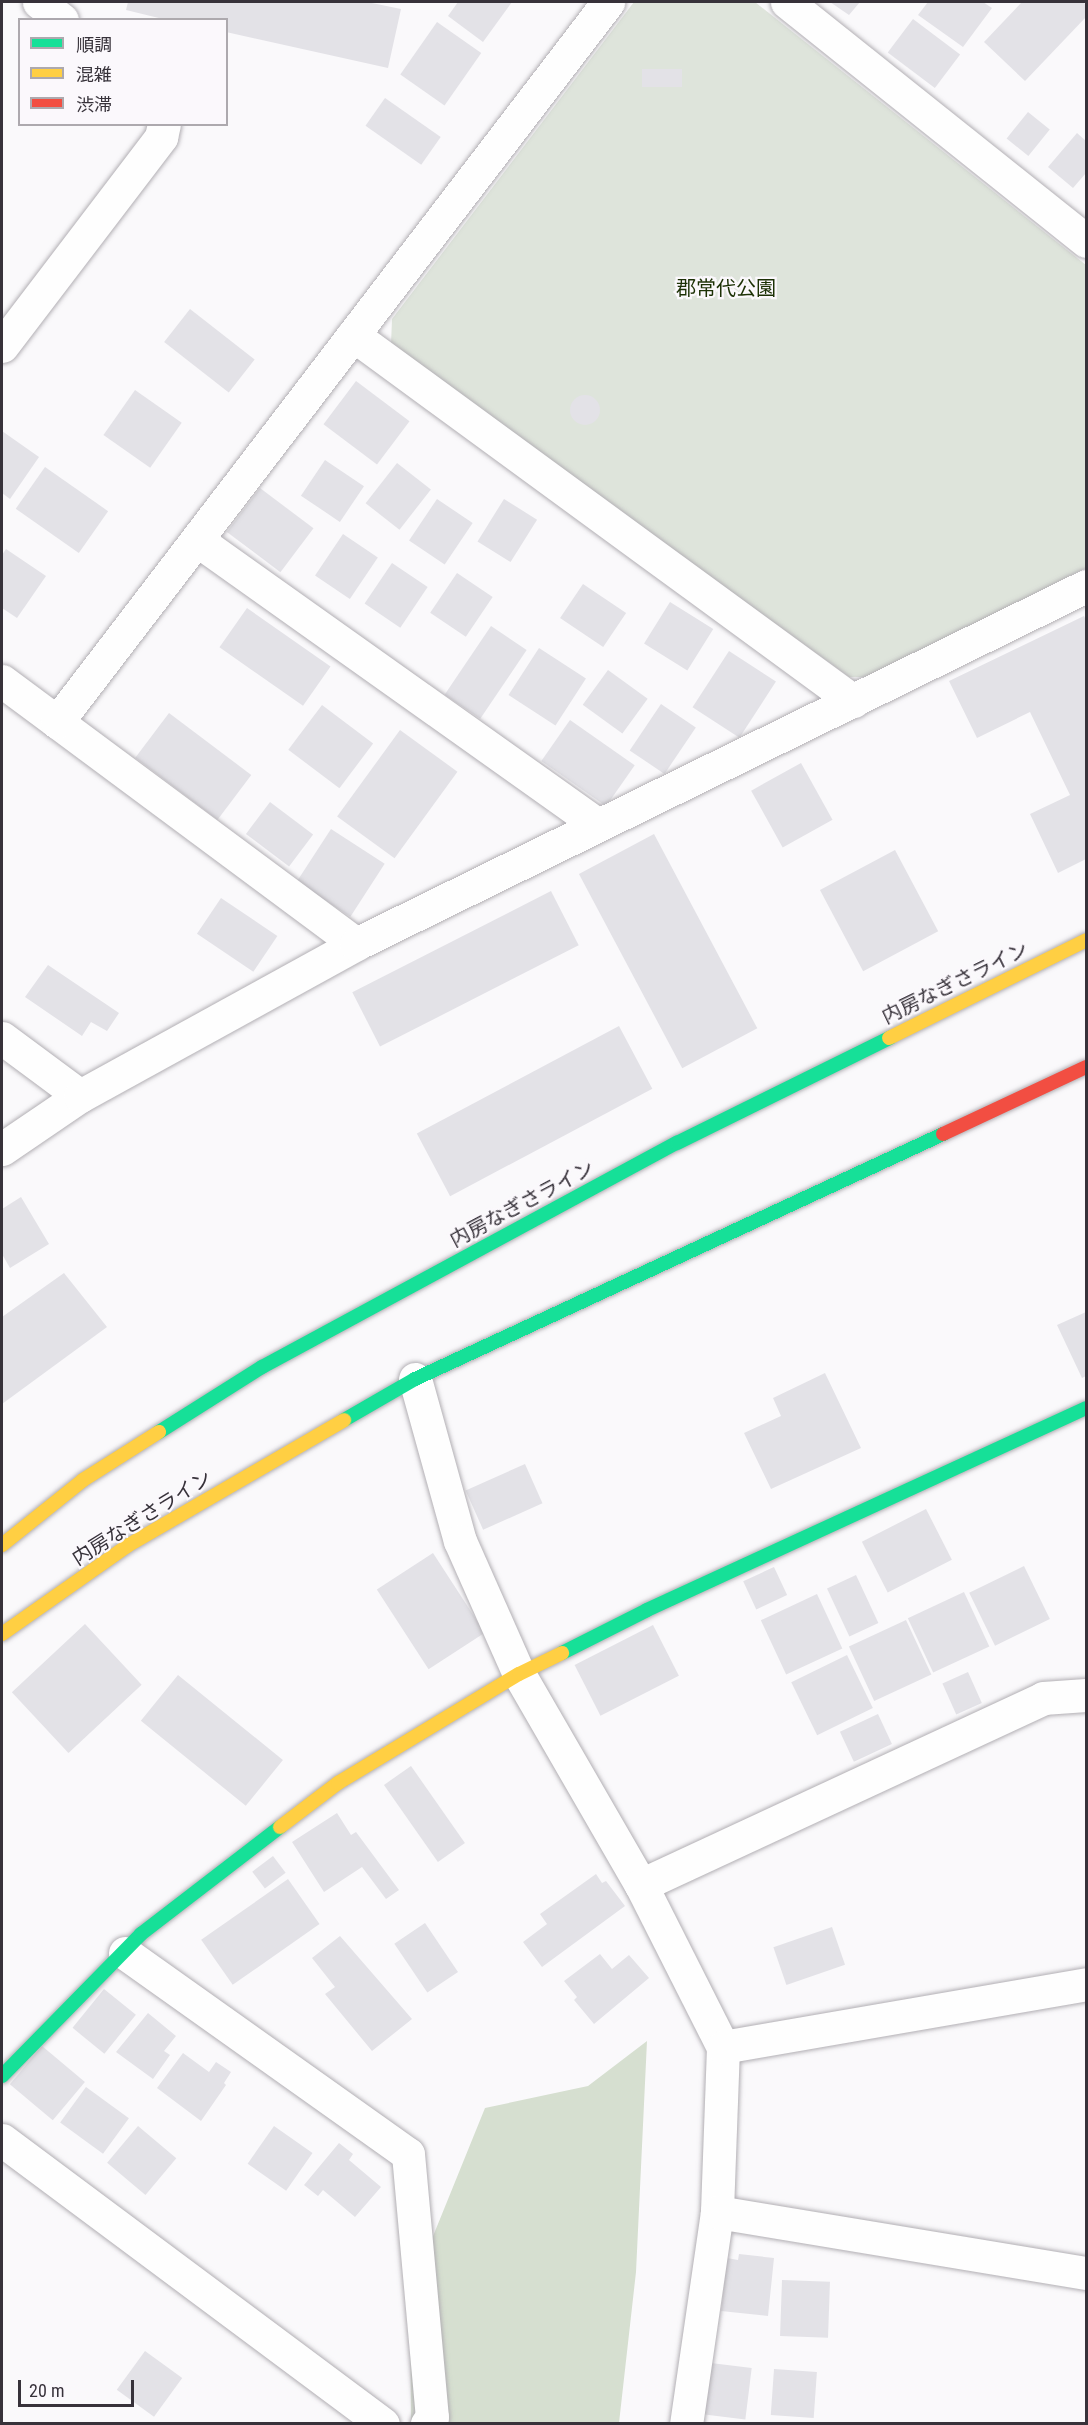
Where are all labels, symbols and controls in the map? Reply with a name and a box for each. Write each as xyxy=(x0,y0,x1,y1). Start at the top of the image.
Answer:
legend xyxy=(18,18,228,126)
text: 順調 xyxy=(76,34,112,55)
text: 混雑 xyxy=(76,64,112,85)
text: 渋滞 xyxy=(76,94,112,115)
park label: 郡常代公園 xyxy=(676,276,776,300)
street label: 内房なぎさライン xyxy=(878,937,1032,1029)
street label: 内房なぎさライン xyxy=(446,1156,598,1252)
street label: 内房なぎさライン xyxy=(68,1465,216,1571)
scale bar xyxy=(21,2368,136,2406)
text: 20 m xyxy=(29,2380,64,2401)

